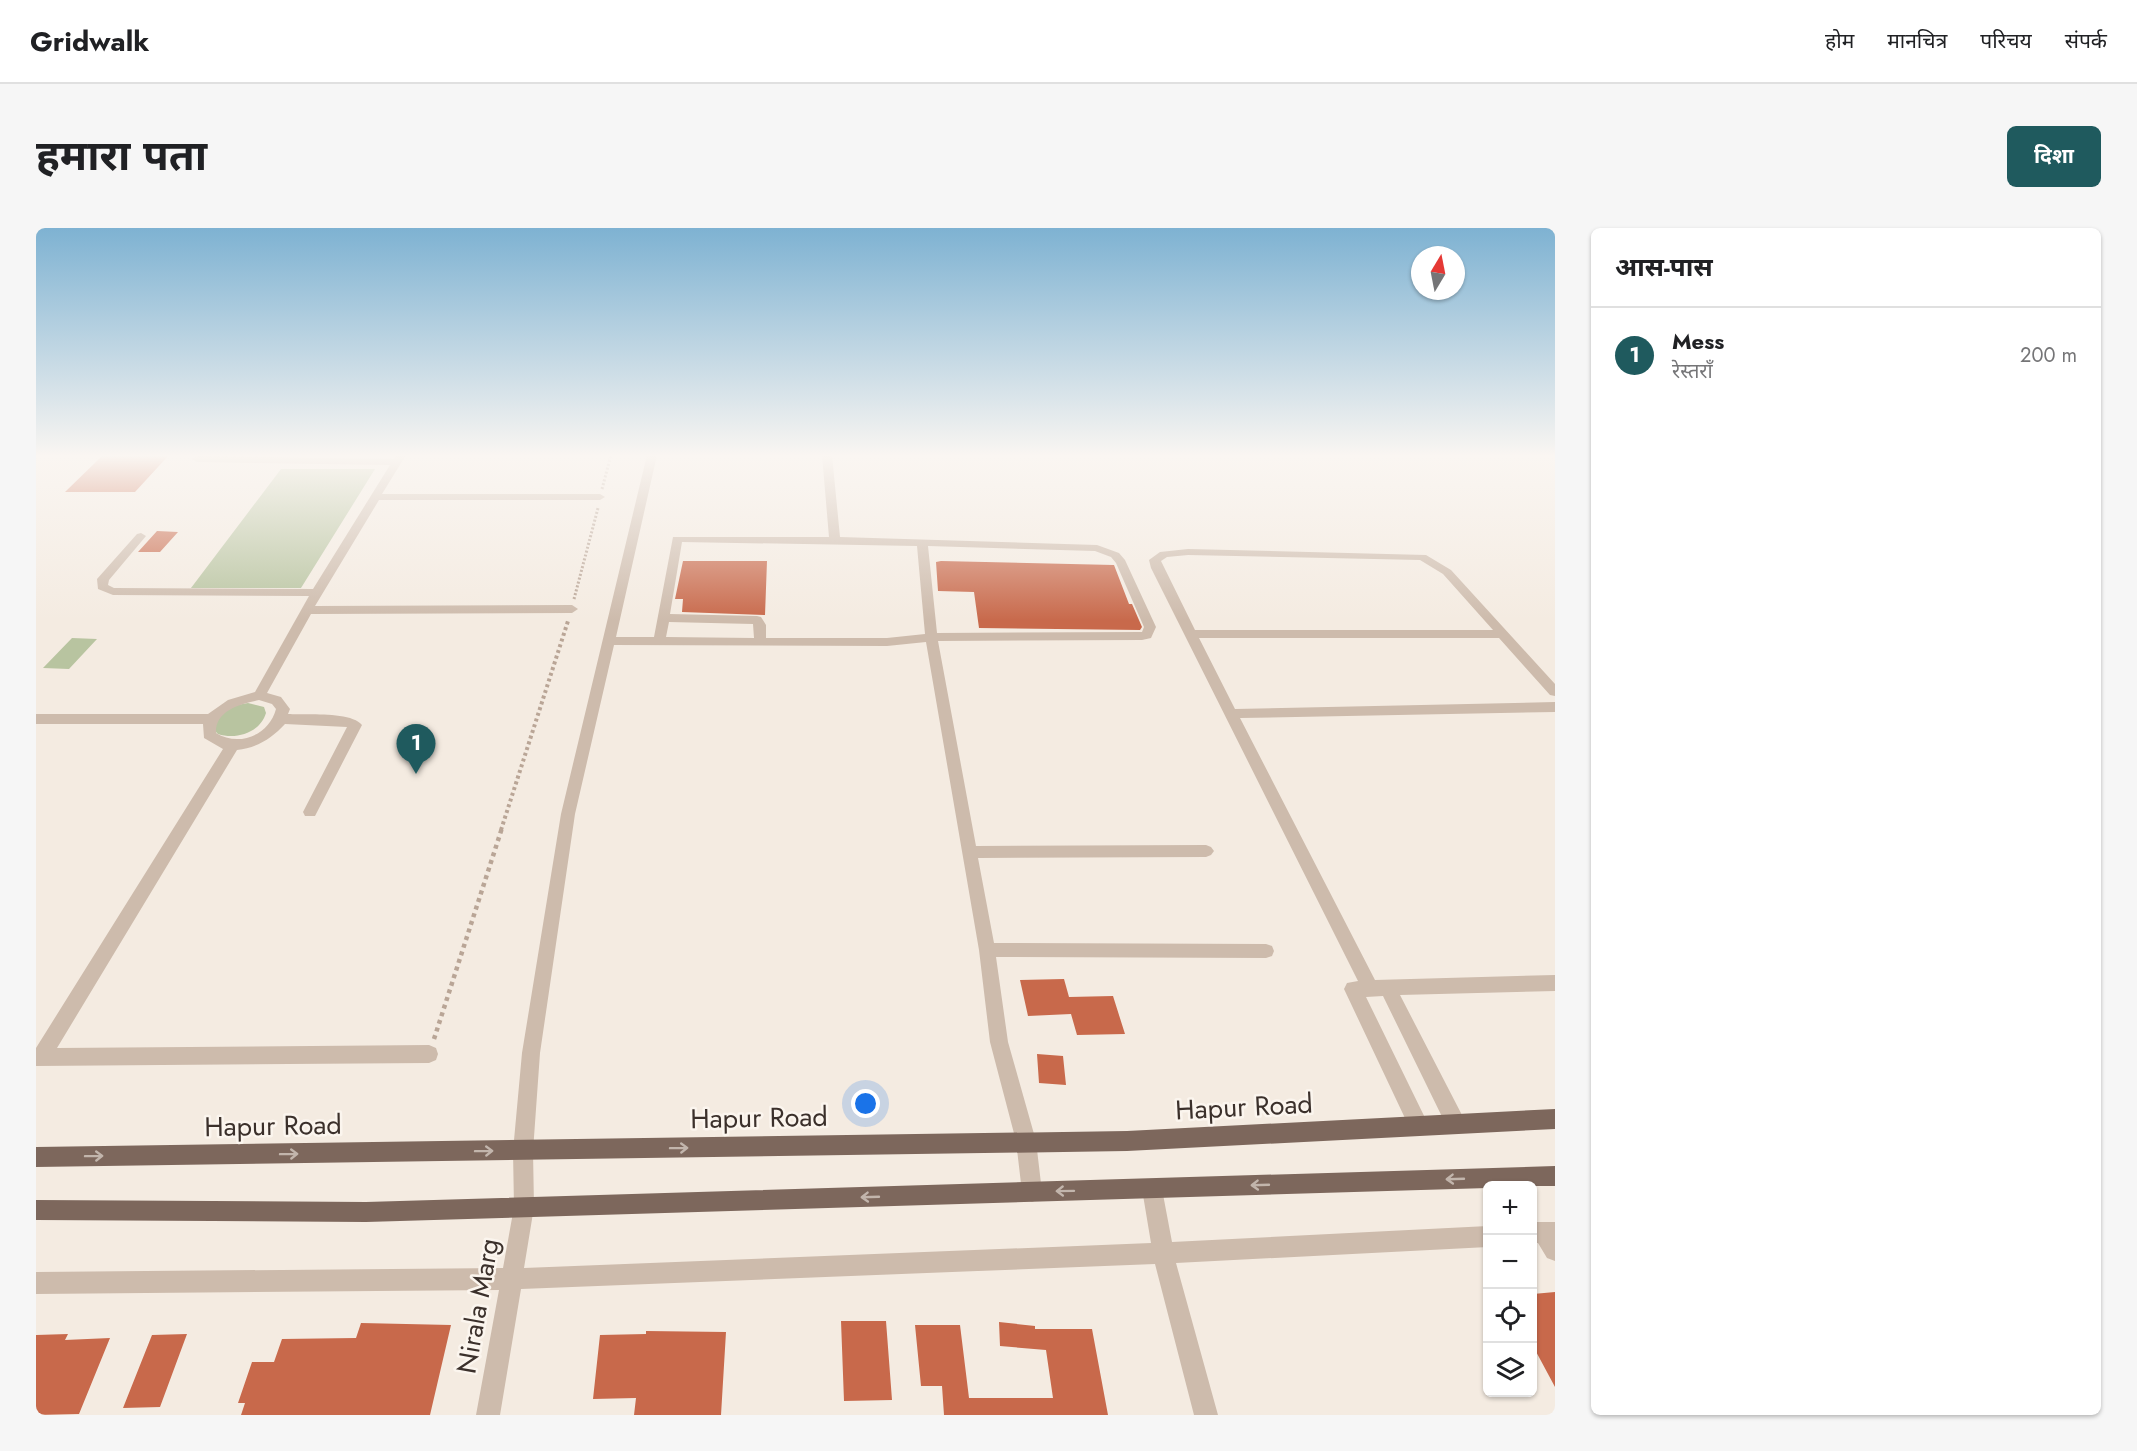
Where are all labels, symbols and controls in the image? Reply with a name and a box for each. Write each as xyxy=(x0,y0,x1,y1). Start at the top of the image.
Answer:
text: Gridwalk xyxy=(30,21,149,62)
text: होम xyxy=(1825,26,1854,56)
text: मानचित्र xyxy=(1887,26,1947,56)
text: परिचय xyxy=(1980,26,2032,56)
text: संपर्क xyxy=(2065,26,2107,56)
text: हमारा पता xyxy=(36,125,207,186)
button: दिशा xyxy=(2007,126,2101,187)
north arrow xyxy=(1411,246,1465,300)
text: आस-पास xyxy=(1615,248,1713,286)
text: Mess xyxy=(1672,325,1724,357)
text: 1 xyxy=(1629,341,1640,370)
text: 200 m xyxy=(2020,341,2077,370)
text: रेस्तराँ xyxy=(1672,357,1713,386)
pin: 1 xyxy=(396,724,436,774)
street label: Hapur Road xyxy=(1174,1083,1314,1130)
your location xyxy=(851,1089,880,1118)
street label: Hapur Road xyxy=(690,1097,828,1138)
street label: Hapur Road xyxy=(204,1105,342,1146)
one-way arrow xyxy=(669,1142,689,1153)
one-way arrow xyxy=(474,1145,494,1157)
one-way arrow xyxy=(279,1148,299,1160)
one-way arrow xyxy=(84,1150,104,1162)
one-way arrow xyxy=(1445,1174,1465,1185)
one-way arrow xyxy=(1250,1180,1270,1191)
map controls xyxy=(1483,1181,1537,1397)
button: + xyxy=(1483,1181,1537,1235)
one-way arrow xyxy=(1055,1185,1075,1197)
one-way arrow xyxy=(860,1191,880,1202)
street label: Nirala Marg xyxy=(446,1235,509,1377)
button: − xyxy=(1483,1235,1537,1289)
button: locate xyxy=(1483,1289,1537,1343)
button: layers xyxy=(1483,1343,1537,1397)

